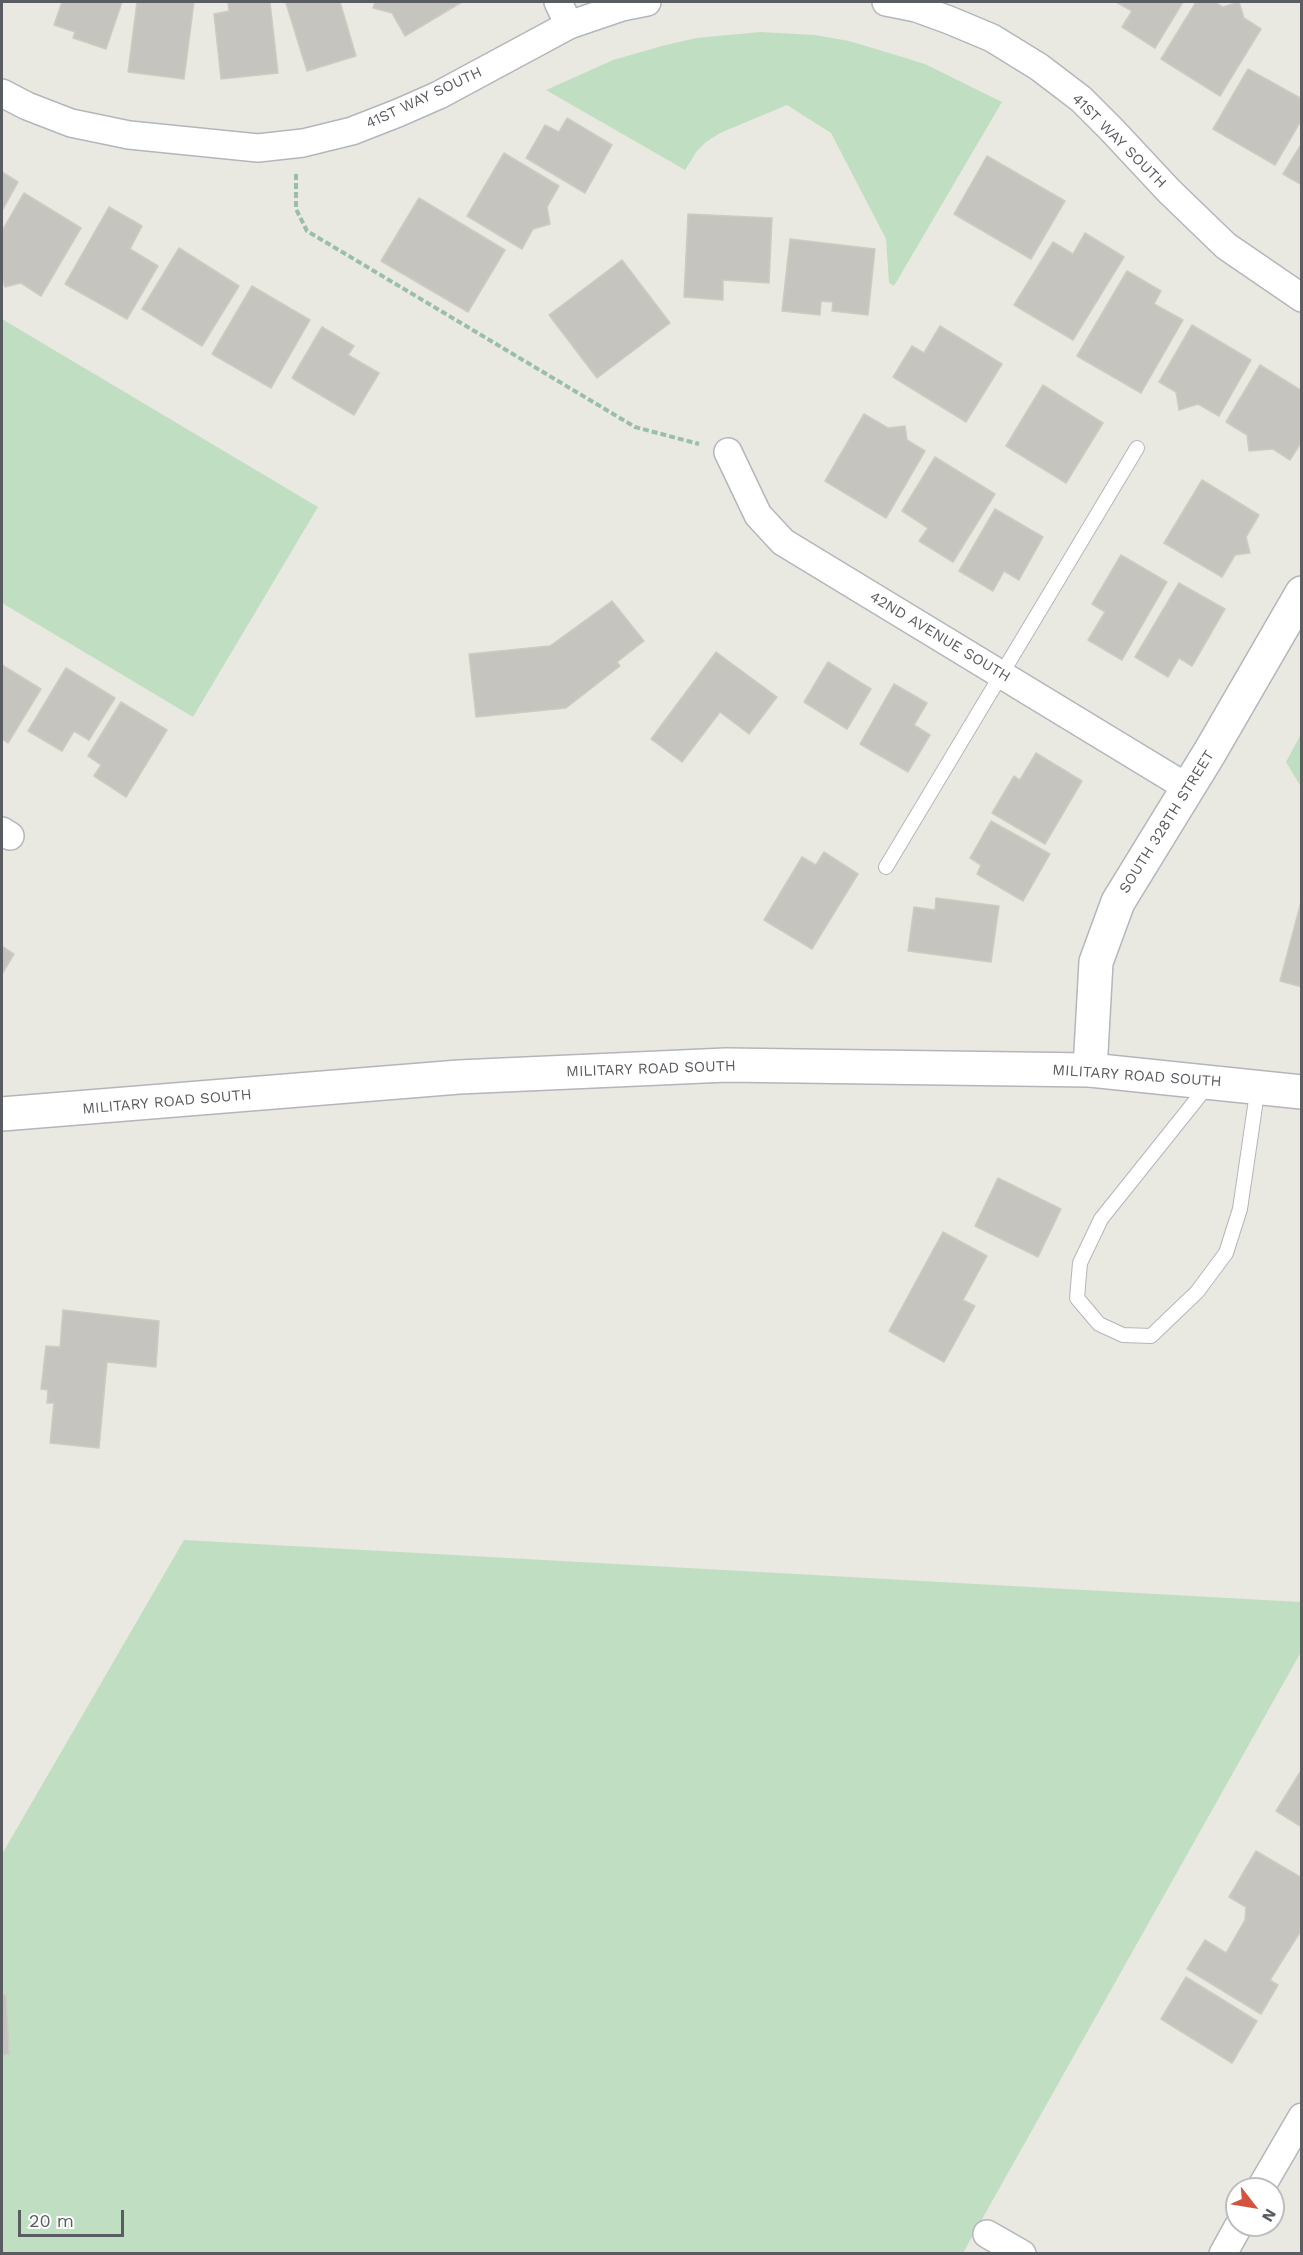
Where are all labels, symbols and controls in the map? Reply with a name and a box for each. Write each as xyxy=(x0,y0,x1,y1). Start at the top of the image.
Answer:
street label: 41ST WAY SOUTH xyxy=(363,63,485,133)
street label: 41ST WAY SOUTH xyxy=(1068,90,1170,192)
street label: 42ND AVENUE SOUTH xyxy=(866,588,1014,686)
street label: SOUTH 328TH STREET xyxy=(1116,747,1218,897)
street label: MILITARY ROAD SOUTH xyxy=(566,1057,736,1081)
street label: MILITARY ROAD SOUTH xyxy=(1052,1061,1222,1091)
street label: MILITARY ROAD SOUTH xyxy=(82,1086,252,1118)
north arrow xyxy=(1225,2177,1285,2237)
scale bar xyxy=(21,2198,128,2236)
text: N xyxy=(1258,2206,1280,2225)
text: 20 m xyxy=(29,2210,74,2231)

